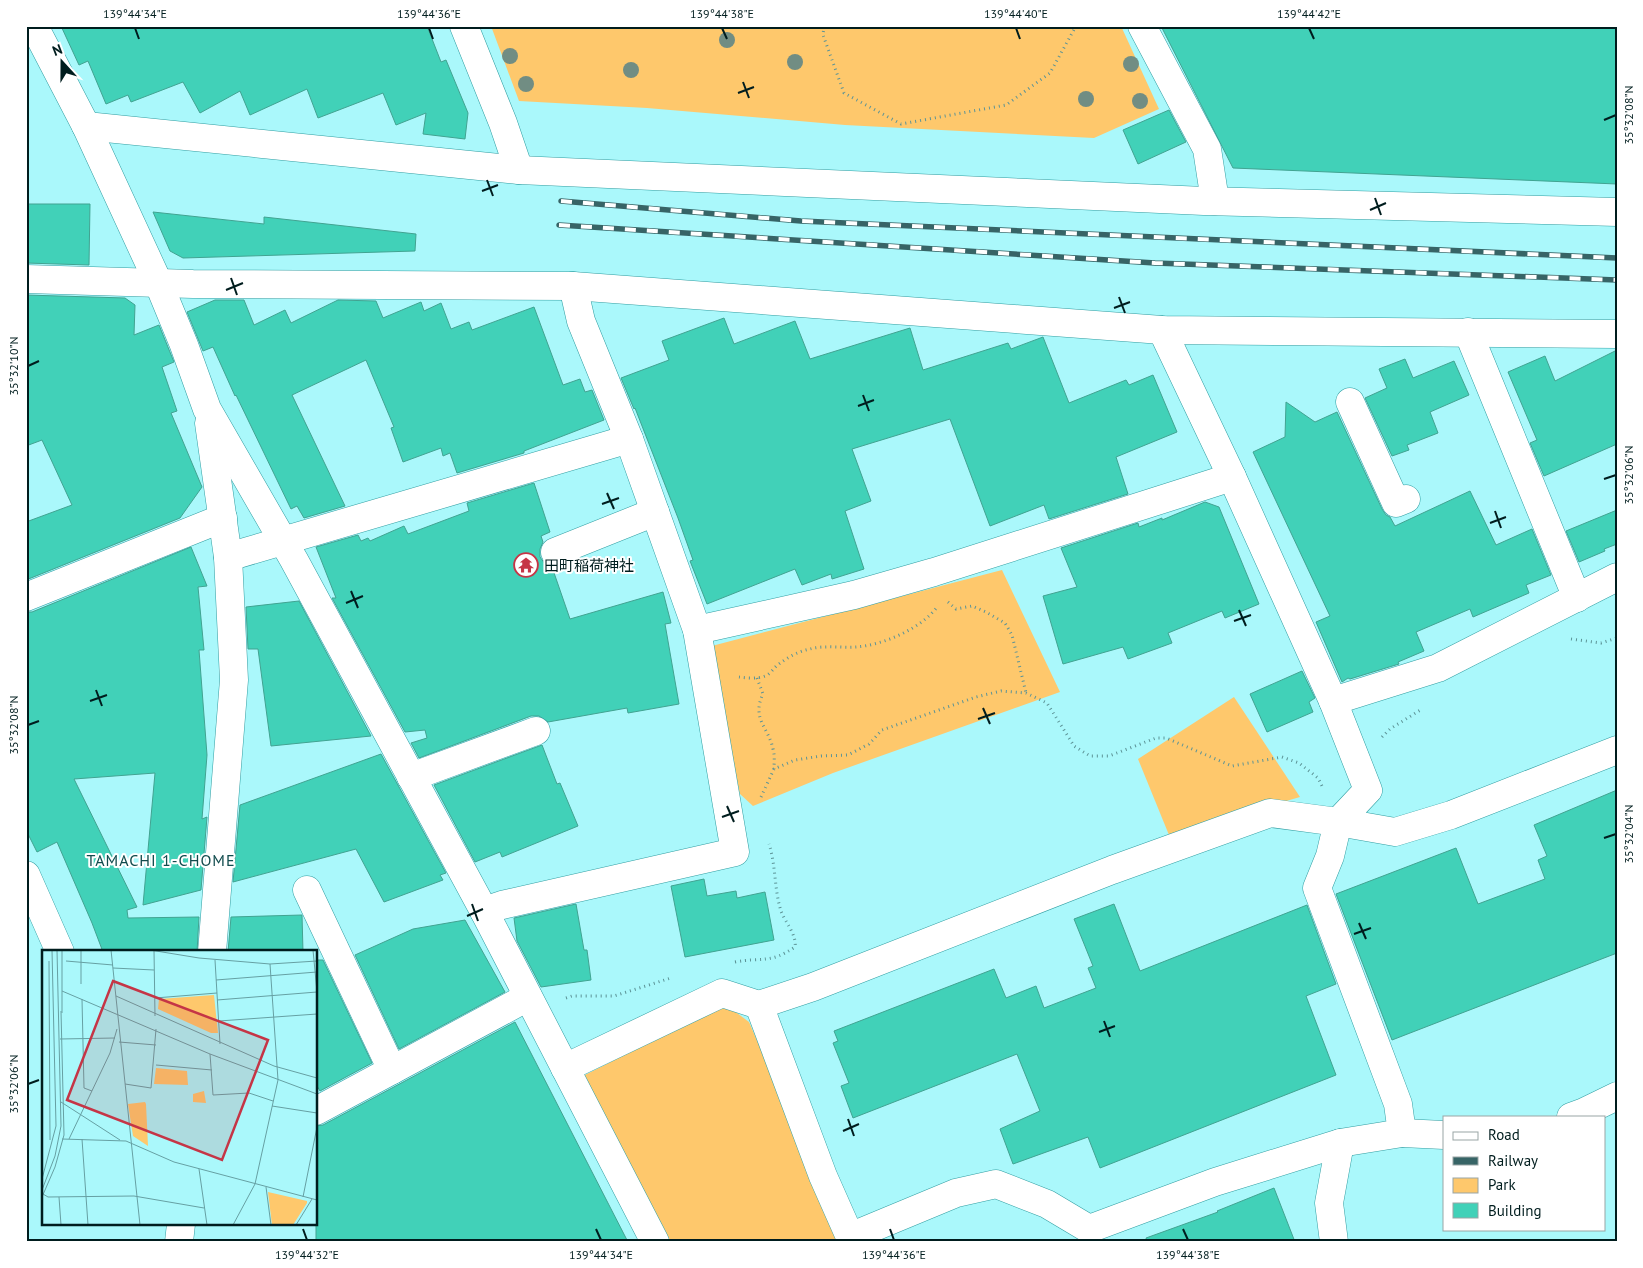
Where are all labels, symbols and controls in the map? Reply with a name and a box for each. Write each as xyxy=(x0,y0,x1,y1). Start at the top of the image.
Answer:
text: 139°44'34"E xyxy=(103,6,167,21)
text: 139°44'36"E xyxy=(397,6,461,21)
text: 139°44'38"E xyxy=(690,6,754,21)
text: 139°44'40"E xyxy=(984,6,1048,21)
text: 139°44'42"E xyxy=(1277,6,1341,21)
north arrow xyxy=(38,38,88,88)
text: N xyxy=(50,40,65,60)
text: 35°32'08"N xyxy=(1621,85,1636,145)
text: 35°32'10"N xyxy=(6,336,21,396)
text: 35°32'06"N xyxy=(1621,445,1636,505)
temple icon: 田町稲荷神社 xyxy=(513,552,539,578)
place label: 田町稲荷神社 xyxy=(544,556,634,575)
text: 35°32'08"N xyxy=(6,695,21,755)
text: 35°32'04"N xyxy=(1621,804,1636,864)
district label: TAMACHI 1-CHOME xyxy=(86,850,236,870)
inset map xyxy=(42,950,318,1226)
text: 35°32'06"N xyxy=(6,1054,21,1114)
legend xyxy=(1443,1116,1606,1230)
text: Road xyxy=(1488,1125,1520,1144)
text: Railway xyxy=(1488,1151,1538,1170)
text: Park xyxy=(1488,1175,1516,1194)
text: Building xyxy=(1488,1201,1542,1220)
text: 139°44'32"E xyxy=(275,1247,339,1262)
text: 139°44'34"E xyxy=(569,1247,633,1262)
text: 139°44'36"E xyxy=(862,1247,926,1262)
text: 139°44'38"E xyxy=(1156,1247,1220,1262)

